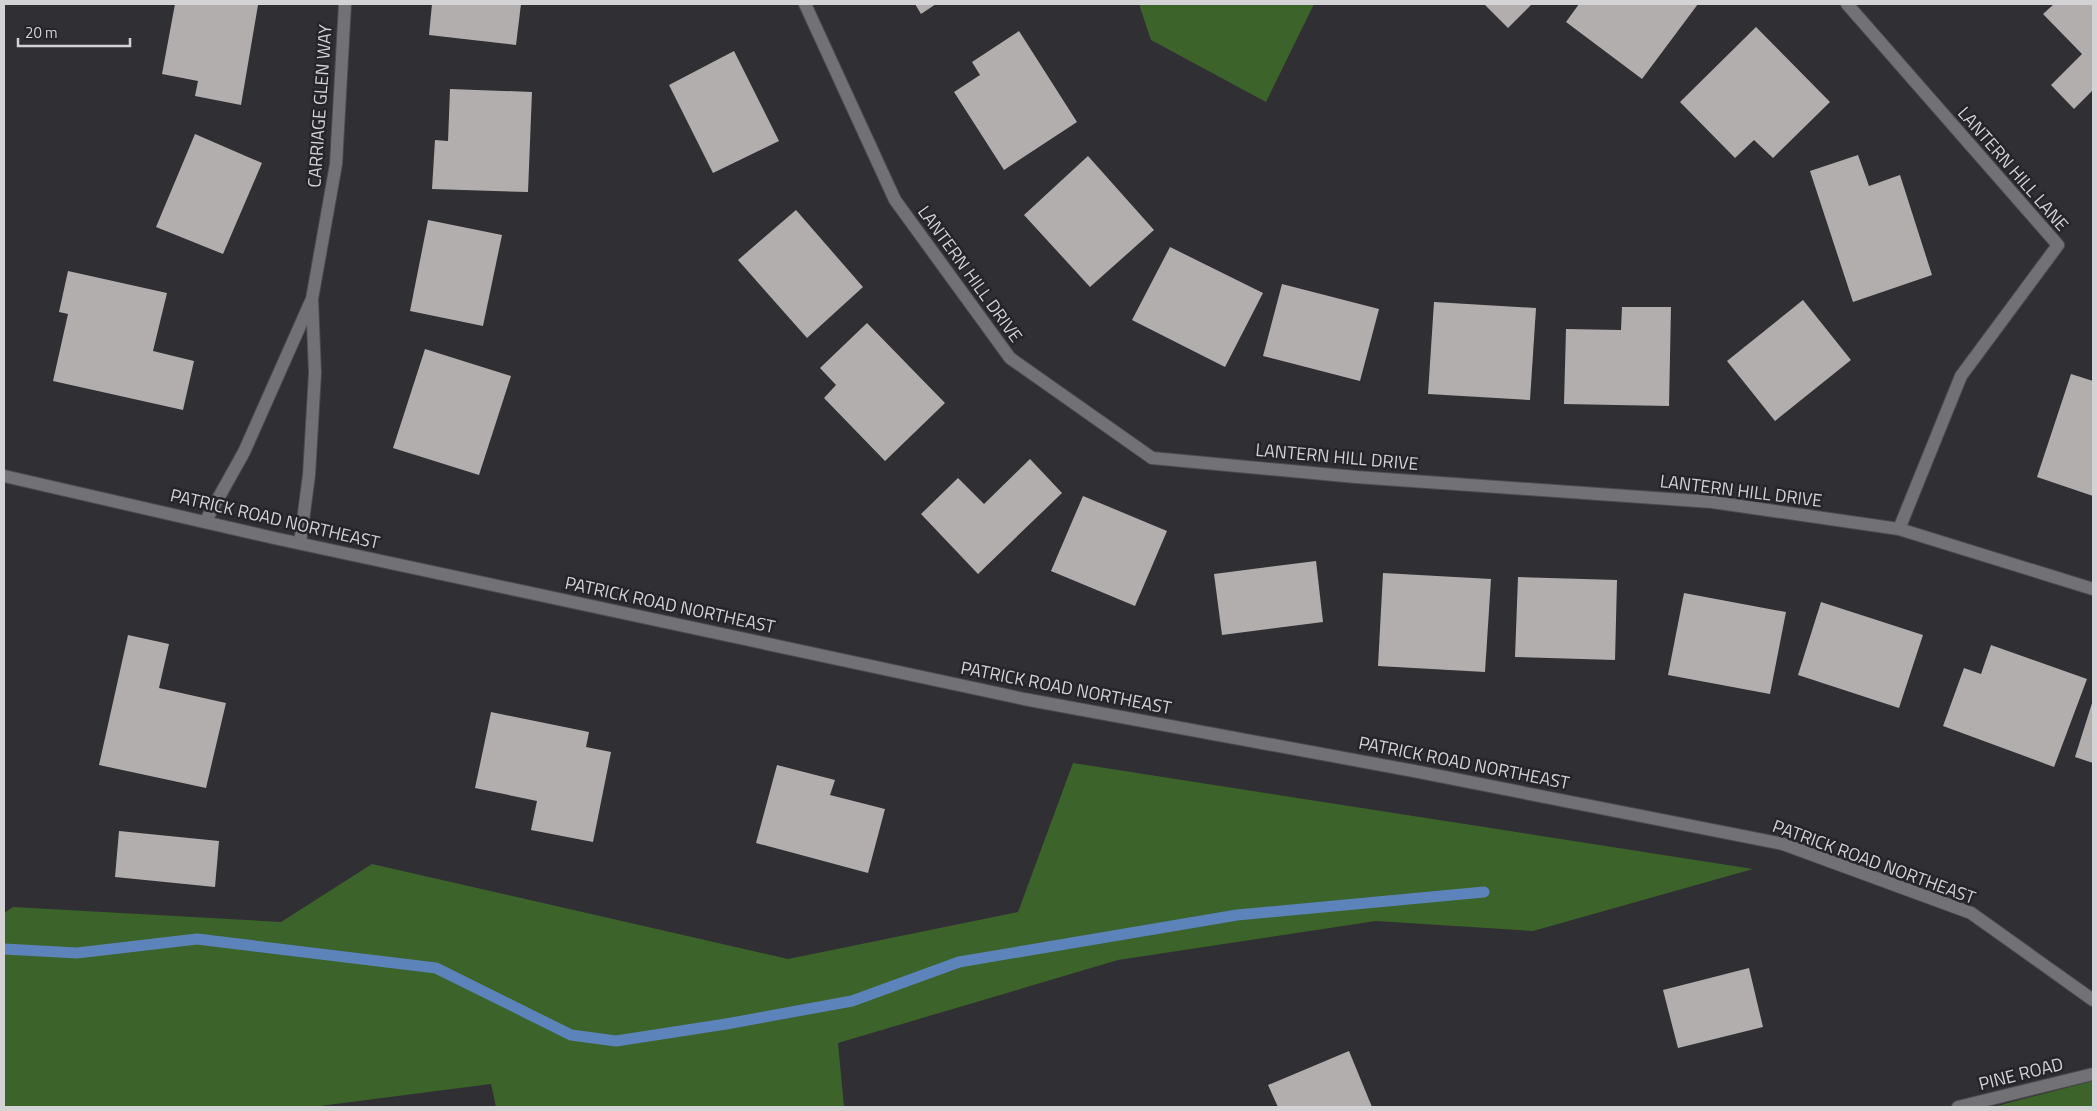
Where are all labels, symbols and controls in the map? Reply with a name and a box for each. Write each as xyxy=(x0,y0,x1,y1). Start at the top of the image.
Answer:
scale bar xyxy=(18,15,130,47)
text: 20 m xyxy=(25,21,58,44)
street label: CARRIAGE GLEN WAY xyxy=(300,23,339,188)
street label: LANTERN HILL LANE xyxy=(1952,100,2075,237)
street label: LANTERN HILL DRIVE xyxy=(911,200,1029,348)
street label: LANTERN HILL DRIVE xyxy=(1254,436,1420,477)
street label: LANTERN HILL DRIVE xyxy=(1658,467,1824,514)
street label: PATRICK ROAD NORTHEAST xyxy=(168,481,383,556)
street label: PATRICK ROAD NORTHEAST xyxy=(562,569,778,640)
street label: PATRICK ROAD NORTHEAST xyxy=(958,654,1174,721)
street label: PATRICK ROAD NORTHEAST xyxy=(1356,729,1572,796)
street label: PATRICK ROAD NORTHEAST xyxy=(1769,812,1980,911)
street label: PINE ROAD xyxy=(1976,1050,2066,1097)

